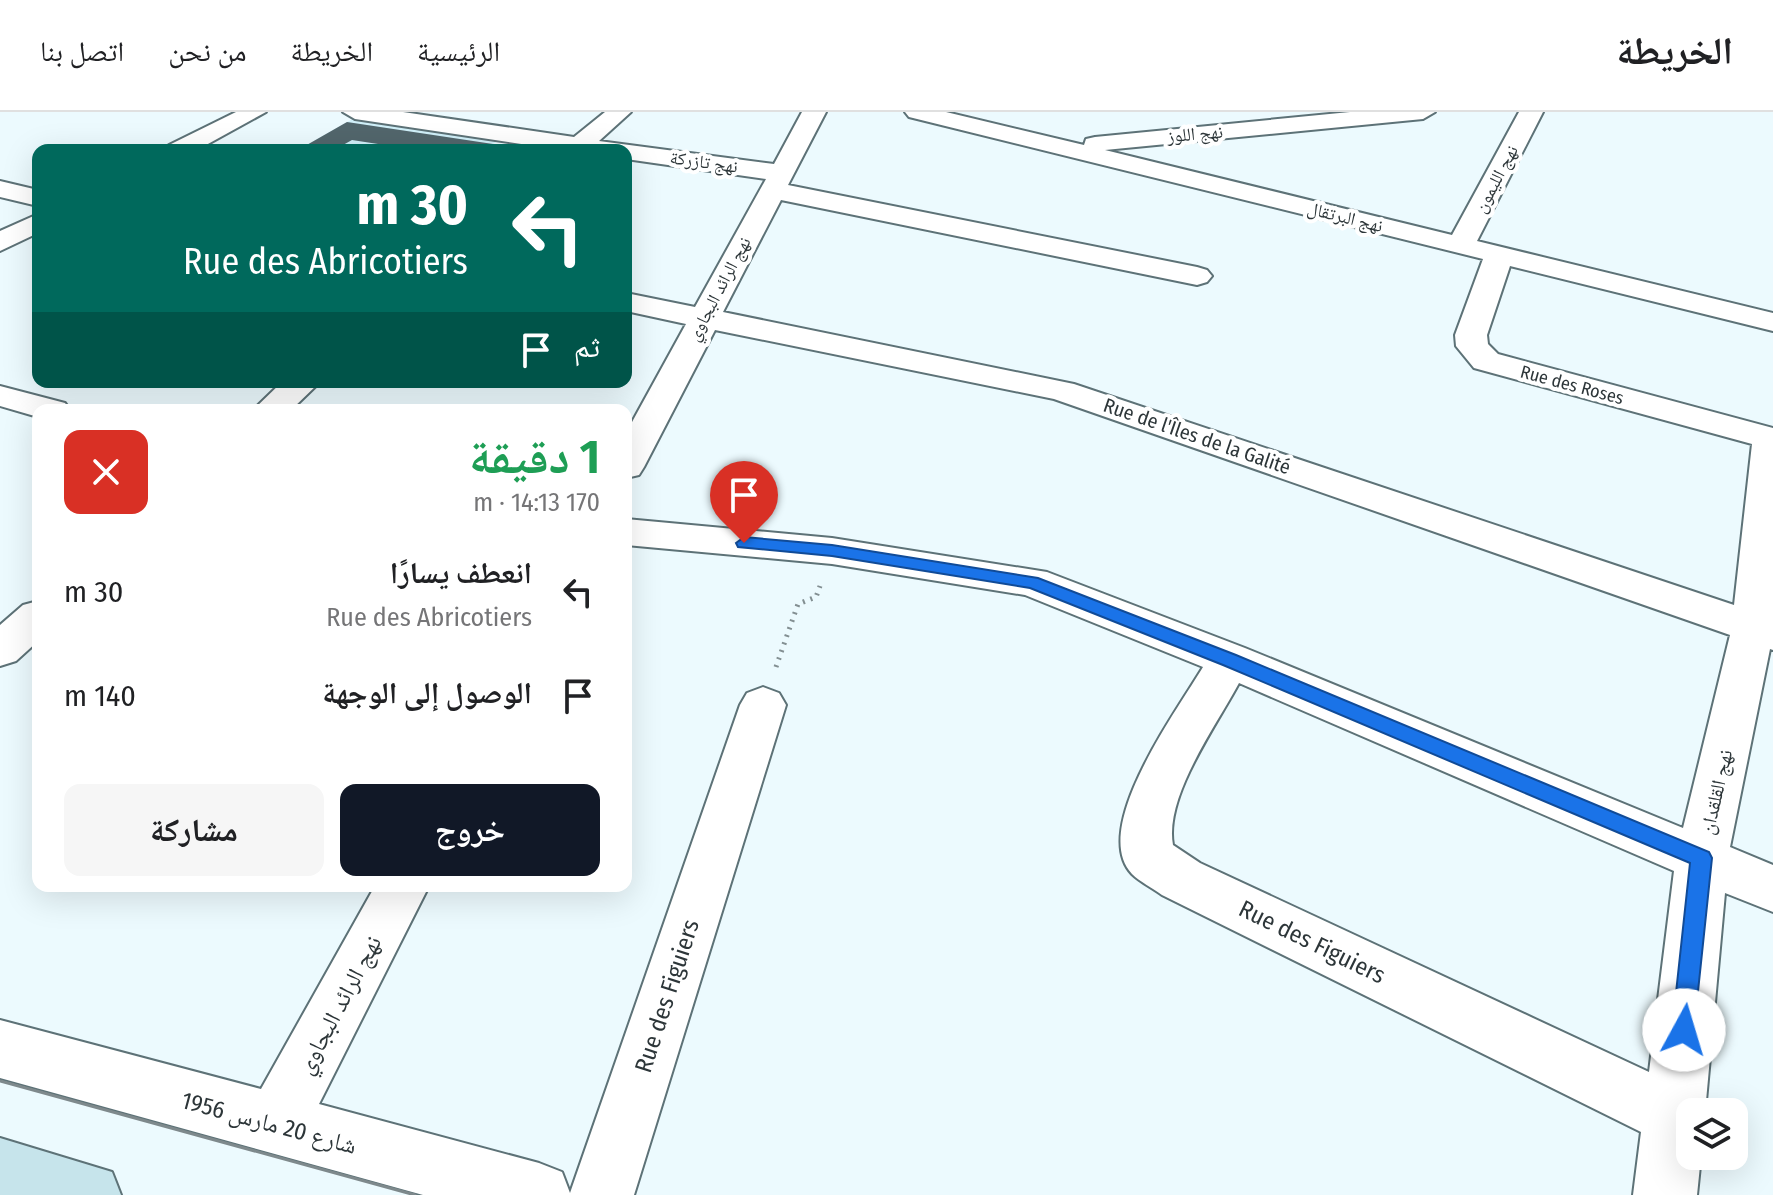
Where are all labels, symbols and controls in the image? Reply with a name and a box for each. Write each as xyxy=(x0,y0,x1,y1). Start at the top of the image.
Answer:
text: الخريطة xyxy=(1616,28,1733,74)
text: اتصل بنا xyxy=(40,35,124,68)
text: من نحن xyxy=(168,35,247,68)
text: الخريطة xyxy=(291,35,373,68)
text: الرئيسية xyxy=(417,35,500,68)
street label: نهج اللوز xyxy=(1165,121,1224,148)
street label: نهج الليمون xyxy=(1469,141,1524,217)
street label: نهج تازركة xyxy=(669,146,739,179)
text: 30 m xyxy=(357,172,468,239)
icon: left xyxy=(496,176,600,280)
street label: نهج البرتقال xyxy=(1305,197,1385,238)
street label: نهج الرائد البجاوي xyxy=(682,233,759,347)
text: Rue des Abricotiers xyxy=(183,240,468,284)
icon: arrive xyxy=(514,328,558,372)
text: ثم xyxy=(574,329,600,365)
street label: Rue des Roses xyxy=(1518,361,1626,409)
street label: Rue de l'Îles de la Galité xyxy=(1100,393,1294,479)
text: 1 دقيقة xyxy=(469,428,600,486)
button: close xyxy=(64,430,148,514)
pin xyxy=(710,461,778,543)
icon: arrive xyxy=(722,473,766,517)
text: 170 m · 14:13 xyxy=(473,487,600,518)
text: انعطف يسارًا xyxy=(390,555,532,591)
icon: left xyxy=(556,570,600,614)
text: 30 m xyxy=(64,574,123,610)
text: Rue des Abricotiers xyxy=(326,602,532,633)
icon: arrive xyxy=(556,674,600,718)
text: الوصول إلى الوجهة xyxy=(322,675,532,711)
text: 140 m xyxy=(64,678,136,714)
street label: نهج القلقدان xyxy=(1695,747,1738,837)
button: مشاركة xyxy=(64,784,324,876)
button: خروج xyxy=(340,784,600,876)
street label: Rue des Figuiers xyxy=(1234,894,1390,990)
street label: Rue des Figuiers xyxy=(629,916,705,1076)
street label: نهج الرائد البجاوي xyxy=(291,931,392,1082)
position arrow xyxy=(1642,988,1726,1072)
street label: شارع 20 مارس 1956 xyxy=(178,1086,360,1161)
map controls xyxy=(1676,1098,1748,1170)
button: layers xyxy=(1676,1098,1748,1170)

